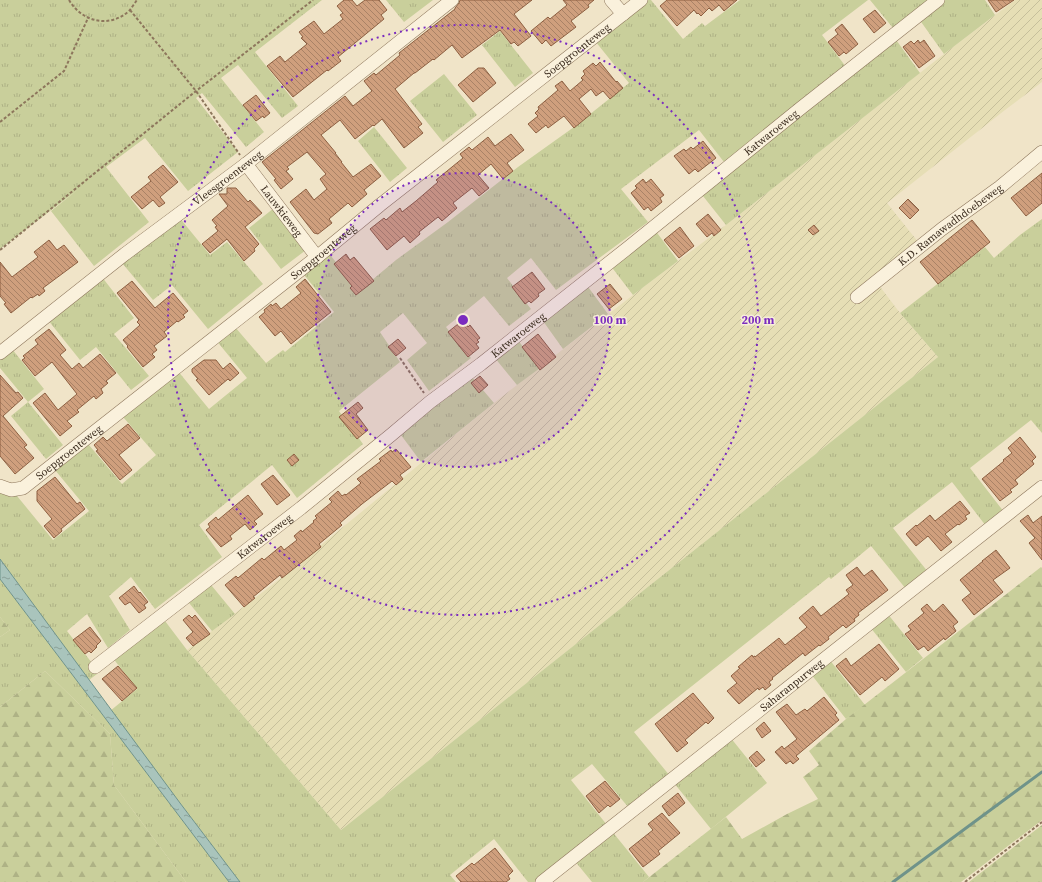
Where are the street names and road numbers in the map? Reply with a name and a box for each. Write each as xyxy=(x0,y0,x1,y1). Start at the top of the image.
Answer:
street label: Soepgroenteweg xyxy=(541,19,614,81)
street label: Katwaroeweg xyxy=(741,106,802,159)
street label: Vleesgroenteweg xyxy=(189,146,266,209)
street label: K.D. Ramawadhdoebeweg xyxy=(895,180,1006,269)
street label: Lauwkieweg xyxy=(257,182,306,240)
street label: Soepgroenteweg xyxy=(287,220,359,283)
street label: Katwaroeweg xyxy=(488,308,549,361)
street label: Soepgroenteweg xyxy=(32,421,105,483)
street label: Katwaroeweg xyxy=(234,510,295,562)
street label: Saharanpurweg xyxy=(757,655,827,715)

